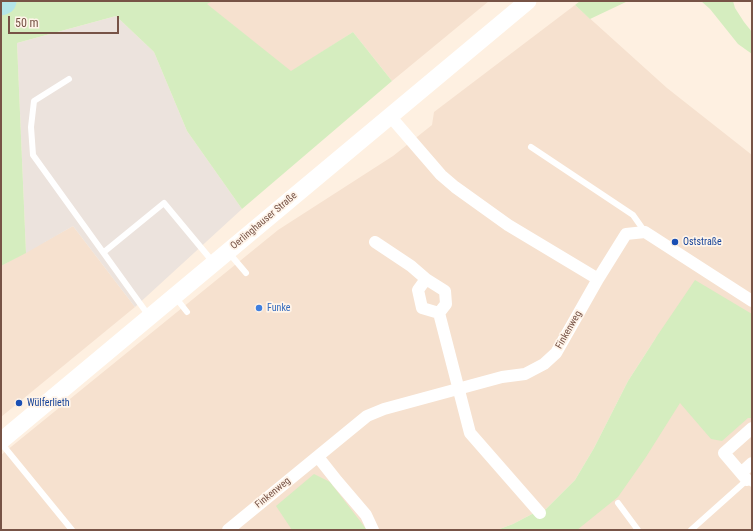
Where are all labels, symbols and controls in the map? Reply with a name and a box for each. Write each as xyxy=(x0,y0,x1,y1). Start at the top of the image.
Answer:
scale bar xyxy=(10,8,121,34)
text: 50 m xyxy=(15,16,39,30)
street label: Oerlinghauser Straße xyxy=(228,190,300,252)
place label: Oststraße xyxy=(683,236,722,248)
marker: Oststraße xyxy=(670,237,680,247)
place label: Funke xyxy=(267,302,290,314)
marker: Funke xyxy=(254,303,264,313)
street label: Finkenweg xyxy=(553,309,585,351)
place label: Wülferlieth xyxy=(27,397,70,409)
marker: Wülferlieth xyxy=(14,398,24,408)
street label: Finkenweg xyxy=(253,475,293,511)

